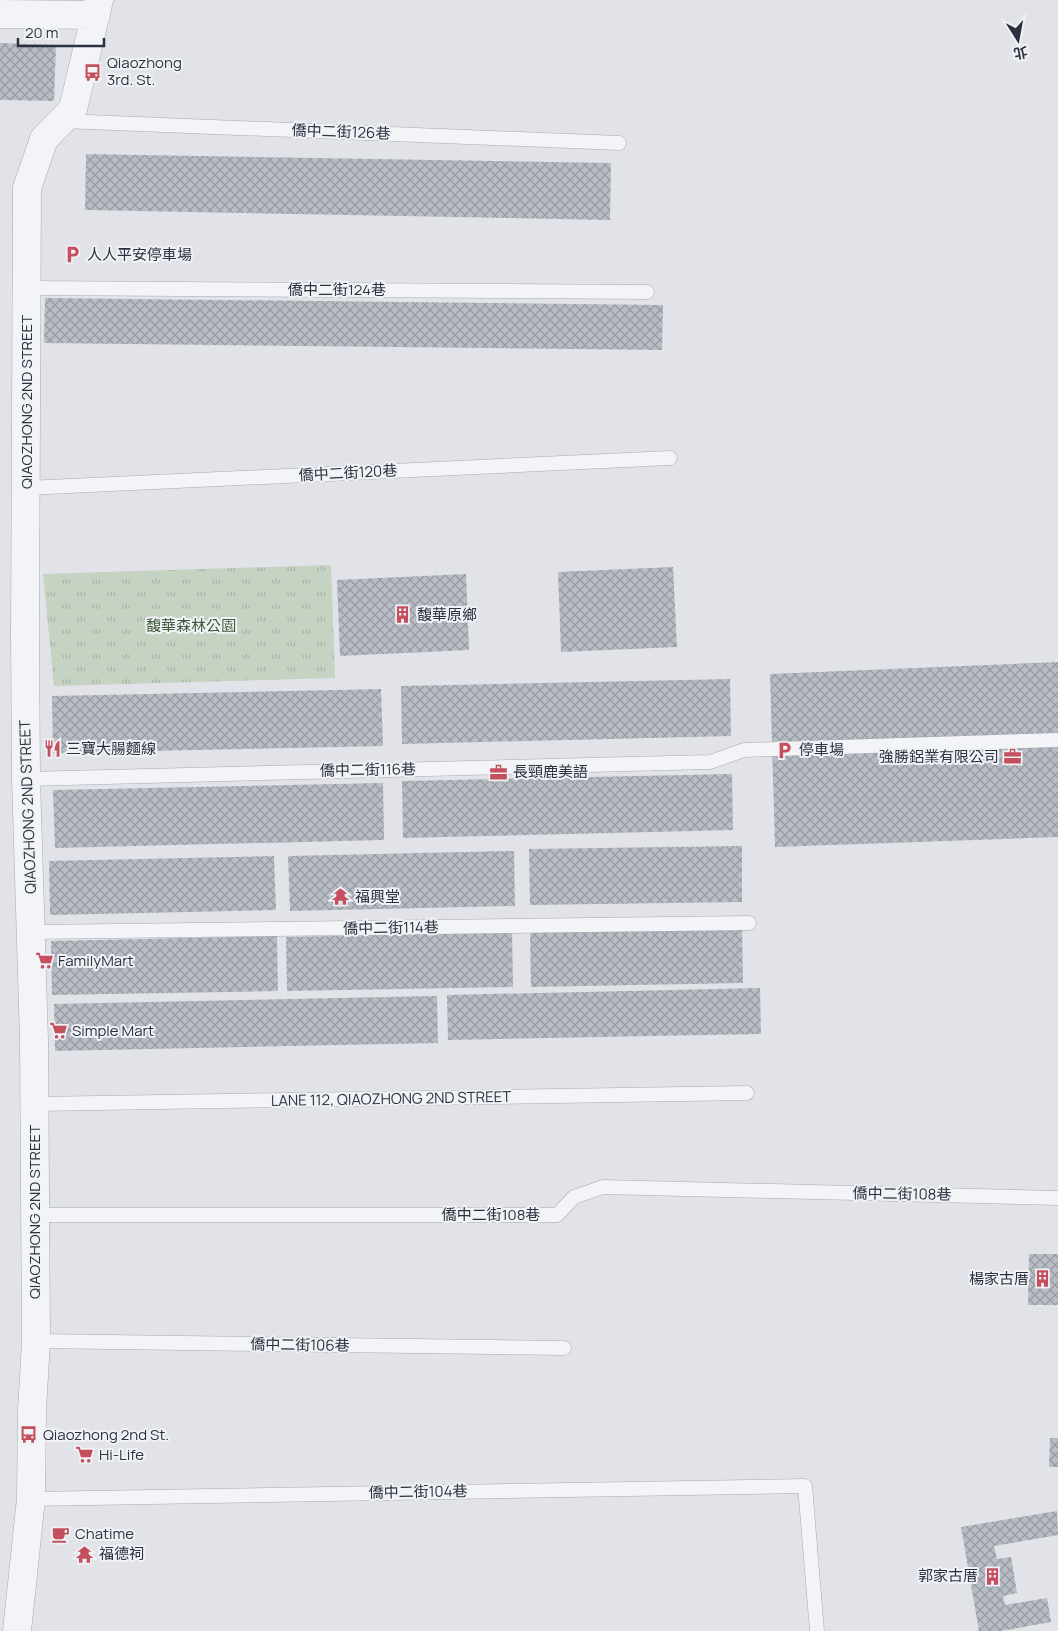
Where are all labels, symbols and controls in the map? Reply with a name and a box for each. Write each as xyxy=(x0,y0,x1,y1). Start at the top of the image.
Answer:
scale bar xyxy=(18,15,104,47)
north arrow xyxy=(993,15,1043,65)
text: 20 m xyxy=(25,22,58,43)
text: 北 xyxy=(1012,43,1029,64)
place label: Qiaozhong 3rd. St. xyxy=(107,52,182,90)
bus stop icon: Qiaozhong 3rd. St. xyxy=(83,62,103,82)
street label: 僑中二街126巷 xyxy=(291,119,391,144)
place label: 人人平安停車場 xyxy=(87,244,192,265)
parking icon: 人人平安停車場 xyxy=(63,245,83,265)
street label: 僑中二街124巷 xyxy=(288,279,386,300)
street label: QIAOZHONG 2ND STREET xyxy=(16,315,37,489)
street label: 僑中二街120巷 xyxy=(298,459,398,486)
place label: 馥華原鄉 xyxy=(417,604,477,625)
building icon: 馥華原鄉 xyxy=(393,605,413,625)
park label: 馥華森林公園 xyxy=(146,615,236,636)
street label: QIAOZHONG 2ND STREET xyxy=(14,720,41,894)
place label: 三寶大腸麵線 xyxy=(66,738,156,759)
restaurant icon: 三寶大腸麵線 xyxy=(42,739,62,759)
place label: 停車場 xyxy=(799,739,844,760)
parking icon: 停車場 xyxy=(775,740,795,760)
place label: 強勝鋁業有限公司 xyxy=(879,746,999,767)
office icon: 強勝鋁業有限公司 xyxy=(1003,747,1023,767)
street label: 僑中二街116巷 xyxy=(320,758,416,781)
place label: 長頸鹿美語 xyxy=(513,761,588,782)
office icon: 長頸鹿美語 xyxy=(489,762,509,782)
place label: 福興堂 xyxy=(355,886,400,907)
temple icon: 福興堂 xyxy=(331,887,351,907)
street label: 僑中二街114巷 xyxy=(343,916,439,939)
place label: FamilyMart xyxy=(58,950,134,971)
supermarket icon: FamilyMart xyxy=(34,951,54,971)
place label: Simple Mart xyxy=(72,1020,154,1041)
supermarket icon: Simple Mart xyxy=(48,1021,68,1041)
street label: LANE 112, QIAOZHONG 2ND STREET xyxy=(271,1086,511,1111)
street label: QIAOZHONG 2ND STREET xyxy=(24,1125,45,1299)
street label: 僑中二街108巷 xyxy=(852,1182,952,1205)
street label: 僑中二街108巷 xyxy=(442,1204,540,1225)
place label: 楊家古厝 xyxy=(969,1268,1029,1289)
building icon: 楊家古厝 xyxy=(1033,1269,1053,1289)
street label: 僑中二街106巷 xyxy=(250,1333,350,1356)
place label: Qiaozhong 2nd St. xyxy=(43,1424,169,1445)
bus stop icon: Qiaozhong 2nd St. xyxy=(19,1425,39,1445)
place label: Hi-Life xyxy=(99,1444,144,1465)
supermarket icon: Hi-Life xyxy=(75,1445,95,1465)
street label: 僑中二街104巷 xyxy=(368,1480,468,1503)
place label: Chatime xyxy=(75,1523,134,1544)
cafe icon: Chatime xyxy=(51,1524,71,1544)
place label: 福德祠 xyxy=(99,1543,144,1564)
temple icon: 福德祠 xyxy=(75,1544,95,1564)
place label: 郭家古厝 xyxy=(918,1565,978,1586)
building icon: 郭家古厝 xyxy=(982,1566,1002,1586)

